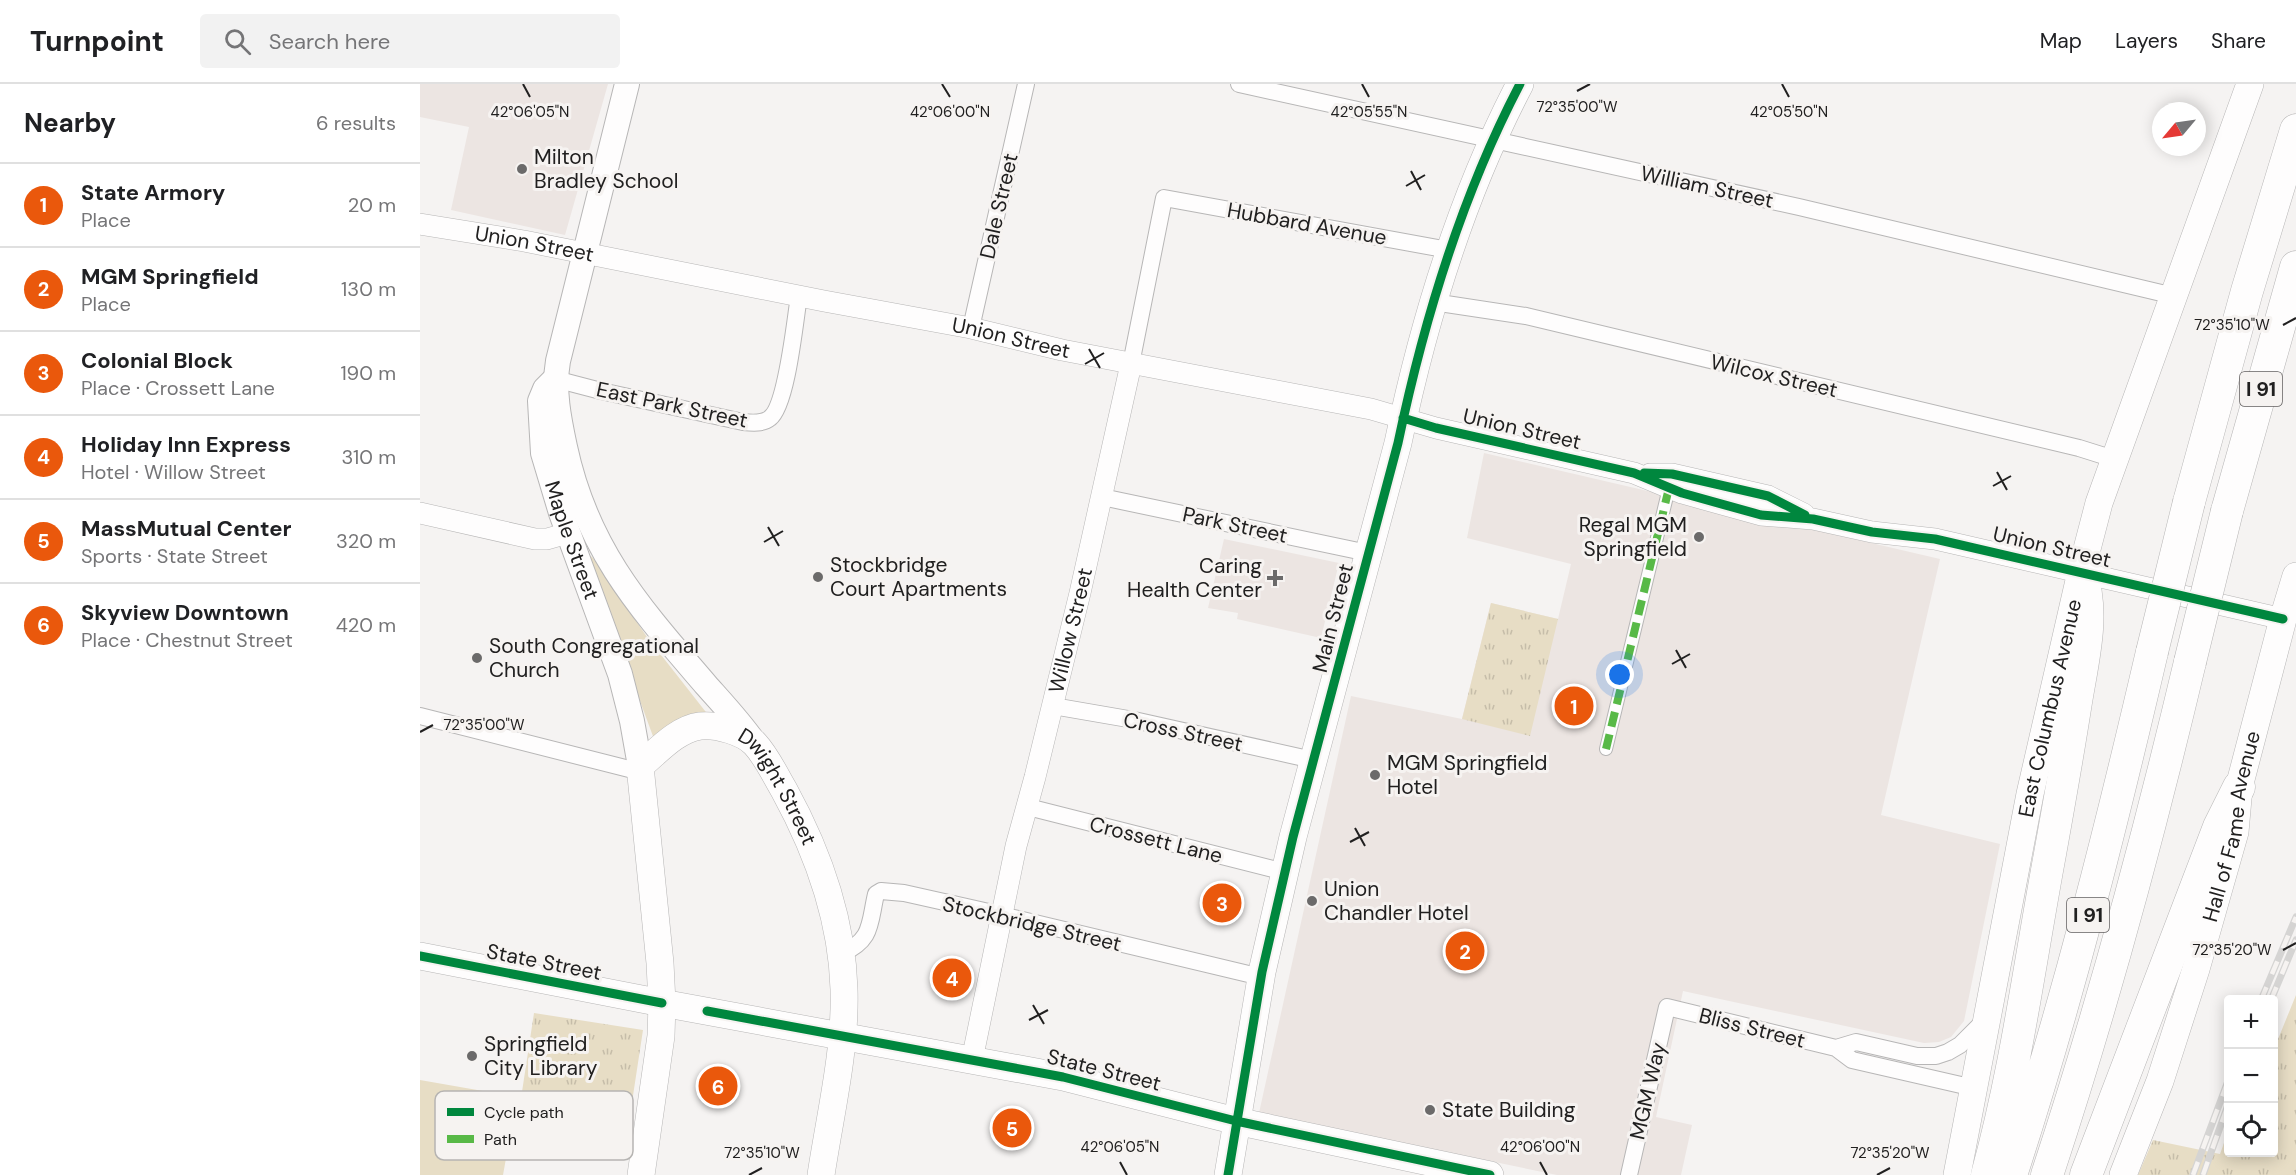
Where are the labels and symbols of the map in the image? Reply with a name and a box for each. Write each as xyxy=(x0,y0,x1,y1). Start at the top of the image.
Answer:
text: 72°35'00"W xyxy=(1537,97,1618,117)
text: 42°06'05"N xyxy=(491,102,569,122)
text: 42°06'00"N xyxy=(910,102,990,122)
text: 42°05'55"N xyxy=(1331,102,1407,122)
text: 42°05'50"N xyxy=(1750,102,1828,122)
north arrow xyxy=(2152,102,2206,156)
place label: Milton Bradley School xyxy=(534,143,678,195)
street label: Dale Street xyxy=(973,150,1025,262)
street label: William Street xyxy=(1638,159,1776,215)
marker: Milton Bradley School xyxy=(515,162,529,176)
street label: Hubbard Avenue xyxy=(1225,196,1389,252)
street label: Union Street xyxy=(473,219,596,269)
street label: Union Street xyxy=(950,311,1072,365)
text: 72°35'10"W xyxy=(2194,315,2270,335)
street label: Wilcox Street xyxy=(1708,348,1840,404)
road number: I 91 xyxy=(2240,372,2282,406)
street label: East Park Street xyxy=(594,375,750,435)
street label: Union Street xyxy=(1460,402,1584,456)
street label: Maple Street xyxy=(538,477,606,603)
street label: Park Street xyxy=(1180,500,1290,550)
place label: Regal MGM Springfield xyxy=(1579,511,1687,563)
street label: Union Street xyxy=(1990,520,2114,574)
marker: Regal MGM Springfield xyxy=(1692,530,1706,544)
place label: Stockbridge Court Apartments xyxy=(830,551,1007,603)
place label: Caring Health Center xyxy=(1127,552,1262,604)
street label: Main Street xyxy=(1306,561,1360,675)
street label: Willow Street xyxy=(1042,565,1099,696)
marker: Caring Health Center xyxy=(1266,569,1284,587)
marker: Stockbridge Court Apartments xyxy=(811,570,825,584)
street label: East Columbus Avenue xyxy=(2012,596,2088,820)
place label: South Congregational Church xyxy=(489,632,699,684)
marker: South Congregational Church xyxy=(470,651,484,665)
your location xyxy=(1605,660,1634,689)
pin: 1 xyxy=(1554,684,1594,728)
street label: Cross Street xyxy=(1121,706,1245,758)
text: 72°35'00"W xyxy=(444,715,525,735)
street label: Dwight Street xyxy=(733,721,823,849)
street label: Hall of Fame Avenue xyxy=(2196,728,2267,925)
place label: MGM Springfield Hotel xyxy=(1387,749,1547,801)
marker: MGM Springfield Hotel xyxy=(1368,768,1382,782)
street label: Crossett Lane xyxy=(1087,810,1225,870)
place label: Union Chandler Hotel xyxy=(1324,875,1469,927)
pin: 3 xyxy=(1202,880,1242,926)
street label: Stockbridge Street xyxy=(940,890,1124,958)
marker: Union Chandler Hotel xyxy=(1305,894,1319,908)
road number: I 91 xyxy=(2067,898,2109,932)
pin: 2 xyxy=(1446,928,1484,974)
street label: State Street xyxy=(484,937,604,987)
text: 72°35'20"W xyxy=(2192,940,2272,960)
pin: 4 xyxy=(932,956,972,1000)
street label: Bliss Street xyxy=(1696,1001,1808,1055)
place label: Springfield City Library xyxy=(484,1030,598,1082)
street label: MGM Way xyxy=(1623,1039,1673,1142)
street label: State Street xyxy=(1044,1042,1164,1098)
marker: Springfield City Library xyxy=(465,1049,479,1063)
pin: 6 xyxy=(698,1064,738,1108)
legend xyxy=(435,1091,633,1160)
place label: State Building xyxy=(1442,1096,1576,1124)
text: Cycle path xyxy=(484,1102,564,1123)
marker: State Building xyxy=(1423,1103,1437,1117)
pin: 5 xyxy=(992,1106,1032,1150)
text: Path xyxy=(484,1129,517,1150)
text: 42°06'05"N xyxy=(1081,1137,1159,1157)
text: 42°06'00"N xyxy=(1500,1137,1580,1157)
text: 72°35'10"W xyxy=(724,1143,800,1163)
text: 72°35'20"W xyxy=(1850,1143,1930,1163)

